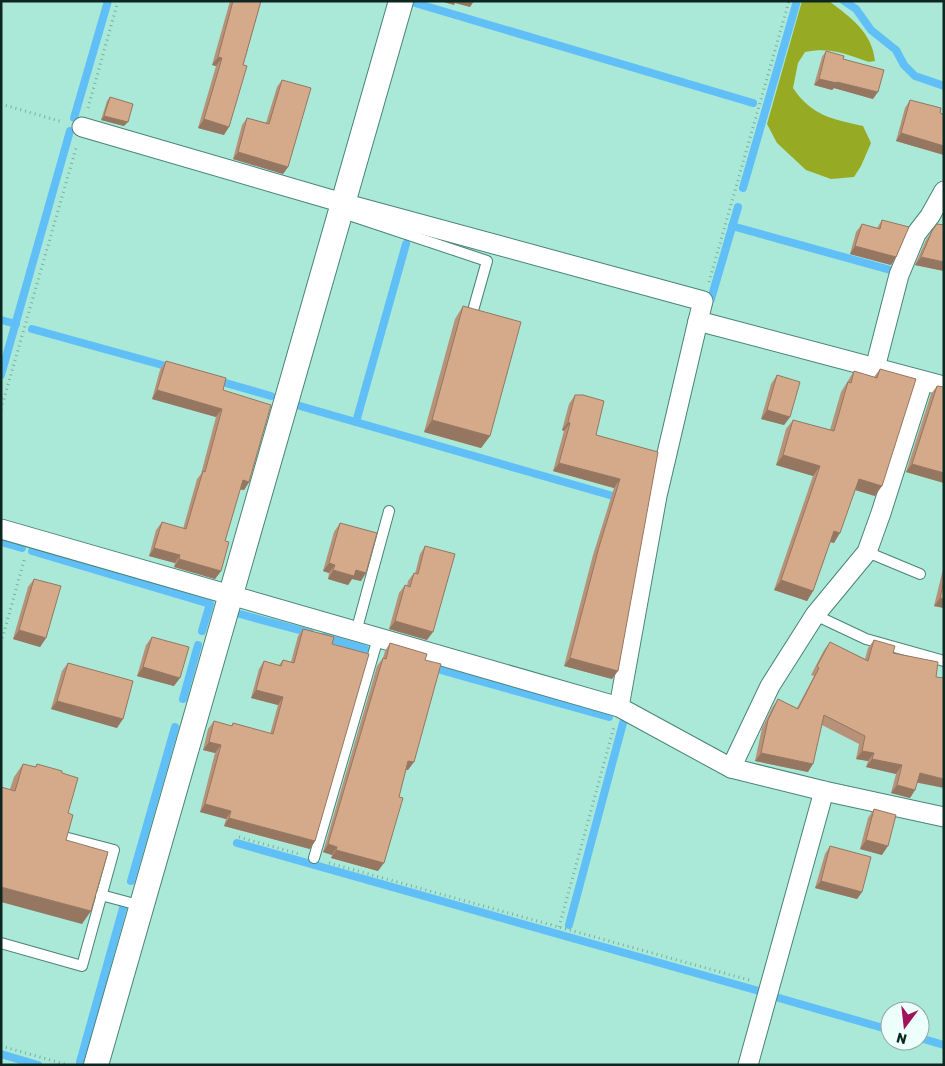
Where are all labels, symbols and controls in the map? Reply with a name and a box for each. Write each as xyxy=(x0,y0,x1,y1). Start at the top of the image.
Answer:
north arrow xyxy=(880,1001,930,1051)
text: N xyxy=(895,1029,909,1048)

